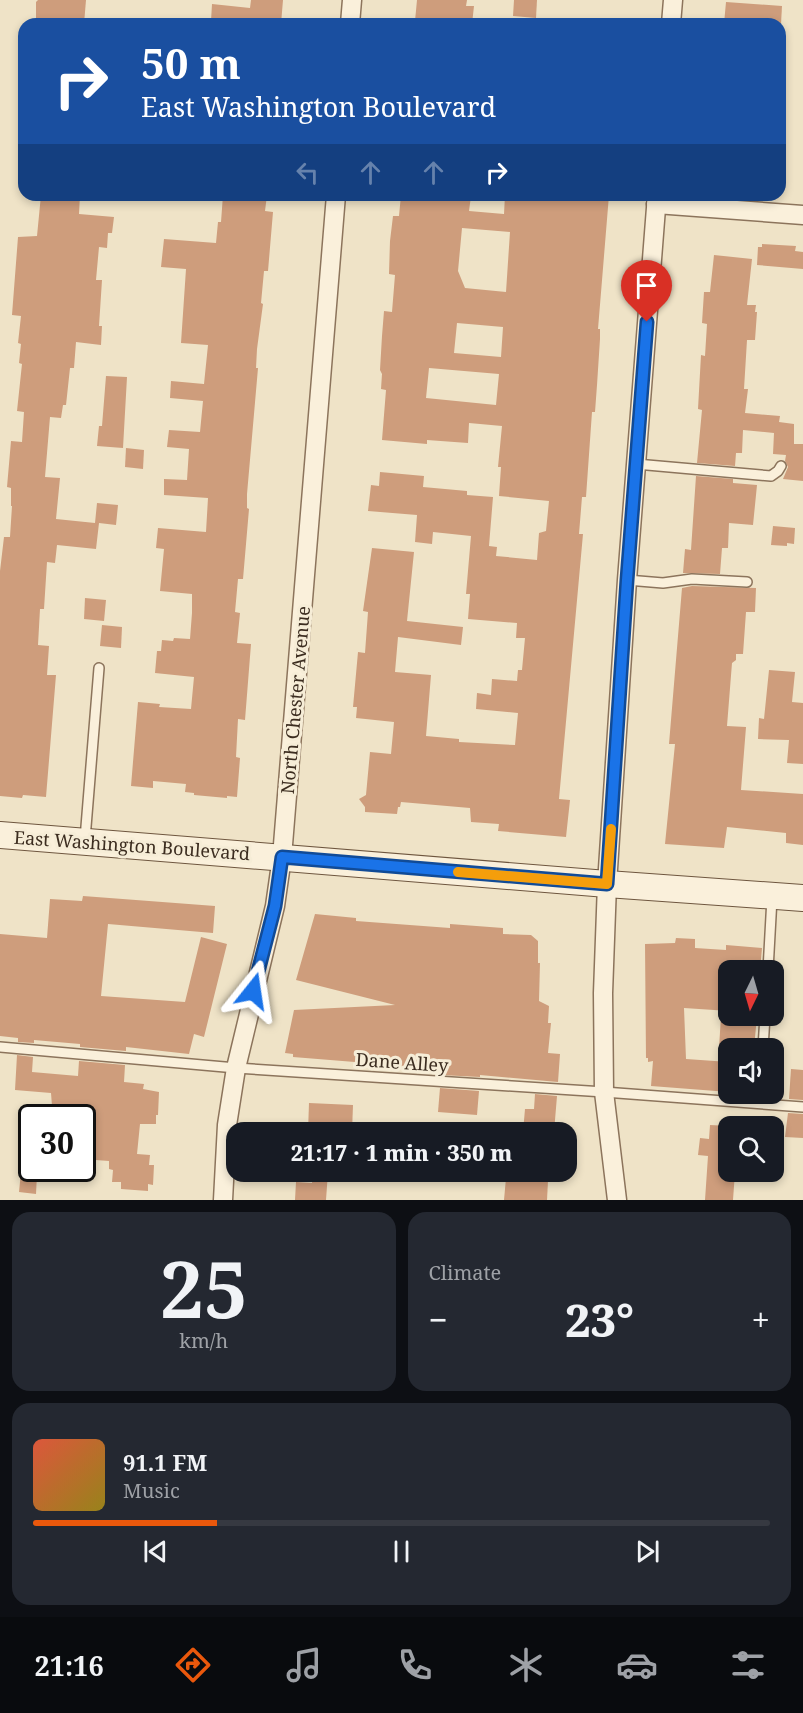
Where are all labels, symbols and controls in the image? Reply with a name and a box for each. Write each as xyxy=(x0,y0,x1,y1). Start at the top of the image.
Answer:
text: 50 m xyxy=(141,34,241,91)
icon: right xyxy=(42,42,120,120)
text: East Washington Boulevard xyxy=(141,88,496,125)
icon: left xyxy=(291,156,324,189)
icon: ahead xyxy=(354,156,387,189)
icon: ahead xyxy=(417,156,450,189)
icon: right xyxy=(480,156,513,189)
pin xyxy=(621,260,672,322)
icon: arrive xyxy=(630,269,663,302)
street label: North Chester Avenue xyxy=(275,605,315,795)
street label: East Washington Boulevard xyxy=(13,825,251,865)
position arrow xyxy=(221,959,285,1023)
north arrow xyxy=(718,960,784,1026)
map controls xyxy=(718,960,784,1182)
button: sound xyxy=(718,1038,784,1104)
street label: Dane Alley xyxy=(355,1047,450,1077)
speed limit sign: 30 xyxy=(18,1104,96,1182)
button: search xyxy=(718,1116,784,1182)
text: 21:17 · 1 min · 350 m xyxy=(291,1137,512,1167)
text: 25 xyxy=(160,1235,248,1341)
text: Climate xyxy=(429,1259,501,1286)
text: 23° xyxy=(565,1289,634,1350)
text: − xyxy=(429,1297,448,1342)
text: + xyxy=(752,1297,770,1342)
text: km/h xyxy=(179,1327,228,1354)
text: 91.1 FM xyxy=(123,1447,207,1477)
text: Music xyxy=(123,1477,180,1504)
icon: previous xyxy=(139,1535,172,1568)
icon: pause xyxy=(385,1535,418,1568)
icon: next xyxy=(631,1535,664,1568)
icon: directions xyxy=(172,1644,214,1686)
icon: music xyxy=(283,1644,325,1686)
icon: phone xyxy=(394,1644,436,1686)
icon: climate xyxy=(505,1644,547,1686)
icon: car xyxy=(616,1644,658,1686)
icon: filters xyxy=(727,1644,769,1686)
text: 21:16 xyxy=(34,1647,104,1684)

